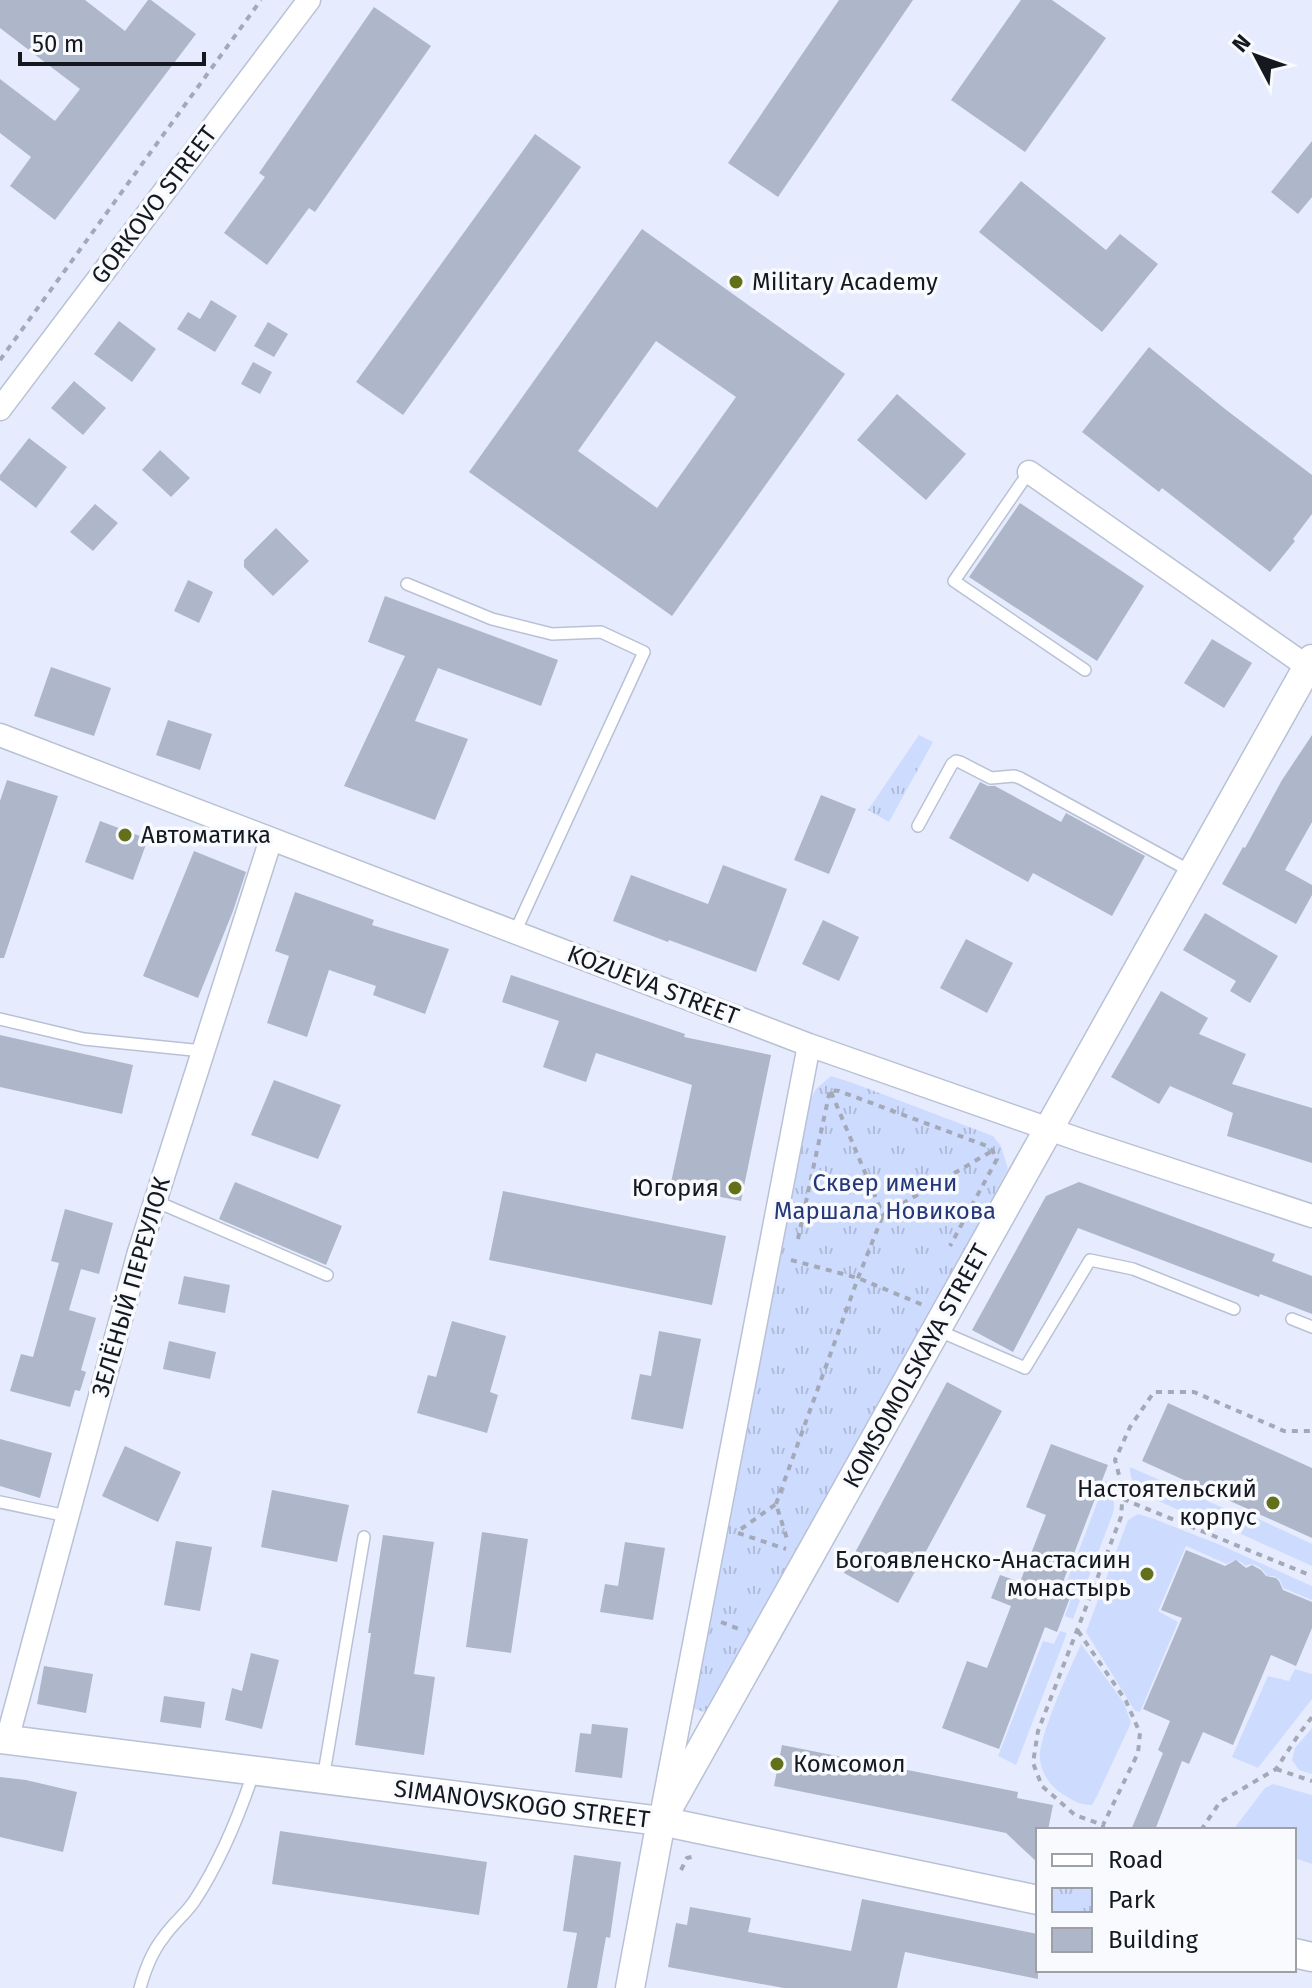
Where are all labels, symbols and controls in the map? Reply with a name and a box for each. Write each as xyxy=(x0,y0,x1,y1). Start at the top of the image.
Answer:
scale bar xyxy=(20,16,204,66)
north arrow xyxy=(1216,16,1296,96)
text: N xyxy=(1226,29,1256,58)
text: 50 m xyxy=(32,30,84,58)
street label: GORKOVO STREET xyxy=(86,120,223,289)
place label: Military Academy xyxy=(752,268,938,296)
marker: Military Academy xyxy=(727,273,745,291)
place label: Автоматика xyxy=(141,821,271,849)
marker: Автоматика xyxy=(116,826,134,844)
street label: KOZUEVA STREET xyxy=(563,939,743,1031)
park label: Сквер имени Маршала Новикова xyxy=(774,1169,996,1225)
street label: ЗЕЛЁНЫЙ ПЕРЕУЛОК xyxy=(86,1174,176,1400)
place label: Югория xyxy=(632,1174,719,1202)
marker: Югория xyxy=(726,1179,744,1197)
street label: KOMSOMOLSKAYA STREET xyxy=(837,1239,995,1493)
place label: Настоятельский корпус xyxy=(1077,1475,1257,1531)
marker: Настоятельский корпус xyxy=(1264,1494,1282,1512)
place label: Богоявленско-Анастасиин монастырь xyxy=(835,1546,1131,1602)
marker: Богоявленско-Анастасиин монастырь xyxy=(1138,1565,1156,1583)
place label: Комсомол xyxy=(793,1750,906,1778)
marker: Комсомол xyxy=(768,1755,786,1773)
street label: SIMANOVSKOGO STREET xyxy=(392,1774,652,1834)
legend xyxy=(1036,1828,1296,1972)
text: Road xyxy=(1108,1846,1163,1874)
text: Park xyxy=(1108,1886,1156,1914)
text: Building xyxy=(1108,1926,1198,1954)

